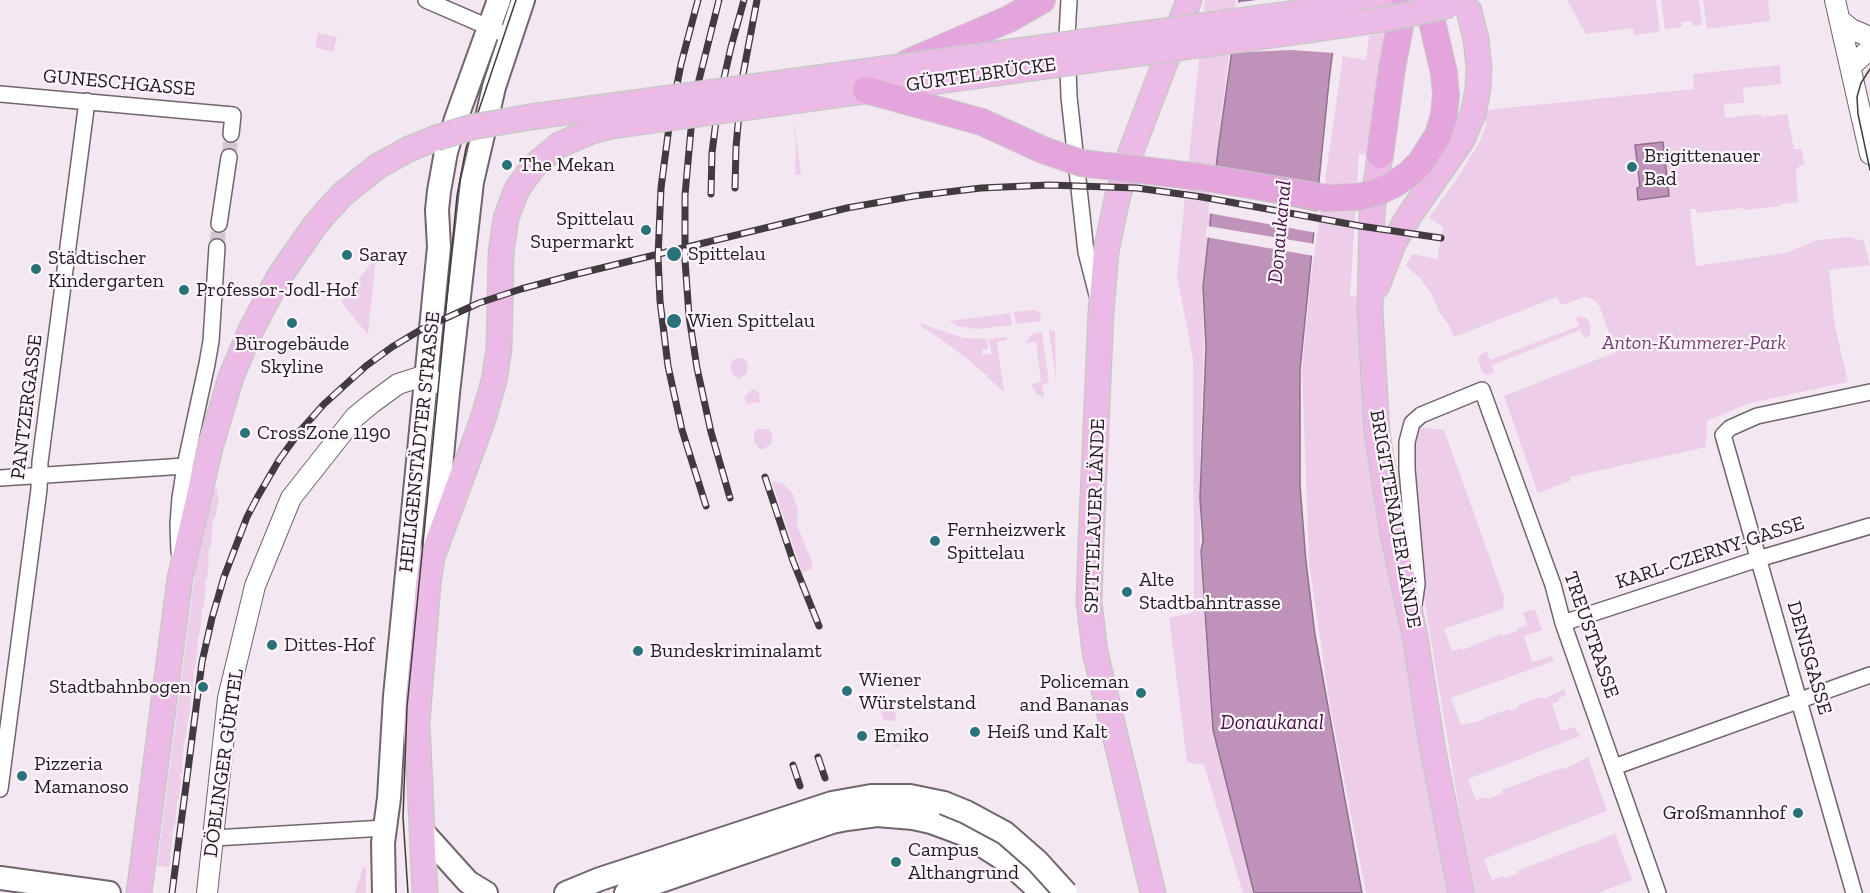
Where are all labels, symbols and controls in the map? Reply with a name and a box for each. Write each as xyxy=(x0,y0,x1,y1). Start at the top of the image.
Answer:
street label: GÜRTELBRÜCKE xyxy=(904,53,1058,97)
street label: GUNESCHGASSE xyxy=(42,64,196,102)
place label: Brigittenauer Bad xyxy=(1644,144,1761,191)
place label: The Mekan xyxy=(519,153,615,177)
marker: The Mekan xyxy=(500,158,514,172)
marker: Brigittenauer Bad xyxy=(1625,160,1639,174)
water label: Donaukanal xyxy=(1263,179,1297,285)
place label: Spittelau Supermarkt xyxy=(530,207,634,254)
marker: Spittelau Supermarkt xyxy=(639,223,653,237)
place label: Spittelau xyxy=(688,242,766,266)
place label: Saray xyxy=(359,243,407,267)
marker: Spittelau xyxy=(665,245,683,263)
place label: Städtischer Kindergarten xyxy=(48,246,164,293)
marker: Saray xyxy=(340,248,354,262)
marker: Städtischer Kindergarten xyxy=(29,262,43,276)
place label: Professor-Jodl-Hof xyxy=(196,278,357,302)
marker: Professor-Jodl-Hof xyxy=(177,283,191,297)
place label: Wien Spittelau xyxy=(688,309,815,333)
street label: HEILIGENSTÄDTER STRASSE xyxy=(394,310,446,574)
marker: Wien Spittelau xyxy=(665,312,683,330)
marker: Bürogebäude Skyline xyxy=(285,316,299,330)
park label: Anton-Kummerer-Park xyxy=(1602,331,1786,355)
place label: Bürogebäude Skyline xyxy=(235,332,349,379)
street label: PANTZERGASSE xyxy=(6,333,48,481)
street label: BRIGITTENAUER LÄNDE xyxy=(1364,408,1426,630)
street label: SPITTELAUER LÄNDE xyxy=(1080,418,1110,614)
place label: CrossZone 1190 xyxy=(257,421,391,445)
marker: CrossZone 1190 xyxy=(238,426,252,440)
street label: KARL-CZERNY-GASSE xyxy=(1613,511,1807,595)
place label: Fernheizwerk Spittelau xyxy=(947,518,1066,565)
marker: Fernheizwerk Spittelau xyxy=(928,534,942,548)
place label: Alte Stadtbahntrasse xyxy=(1139,568,1281,615)
street label: TREUSTRASSE xyxy=(1558,569,1624,701)
marker: Alte Stadtbahntrasse xyxy=(1120,585,1134,599)
street label: DENISGASSE xyxy=(1781,598,1837,718)
place label: Dittes-Hof xyxy=(284,633,374,657)
marker: Dittes-Hof xyxy=(265,638,279,652)
place label: Bundeskriminalamt xyxy=(650,639,822,663)
marker: Bundeskriminalamt xyxy=(631,644,645,658)
street label: DÖBLINGER GÜRTEL xyxy=(199,667,249,859)
place label: Wiener Würstelstand xyxy=(859,668,976,715)
place label: Policeman and Bananas xyxy=(1020,670,1129,717)
place label: Stadtbahnbogen xyxy=(49,675,191,699)
marker: Stadtbahnbogen xyxy=(196,680,210,694)
marker: Wiener Würstelstand xyxy=(840,684,854,698)
marker: Policeman and Bananas xyxy=(1134,686,1148,700)
water label: Donaukanal xyxy=(1220,710,1324,736)
place label: Heiß und Kalt xyxy=(987,720,1108,744)
place label: Emiko xyxy=(874,724,929,748)
marker: Heiß und Kalt xyxy=(968,725,982,739)
marker: Emiko xyxy=(855,729,869,743)
place label: Pizzeria Mamanoso xyxy=(34,752,129,799)
marker: Pizzeria Mamanoso xyxy=(15,769,29,783)
place label: Großmannhof xyxy=(1663,801,1786,825)
marker: Großmannhof xyxy=(1791,806,1805,820)
place label: Campus Althangrund xyxy=(908,838,1019,885)
marker: Campus Althangrund xyxy=(889,855,903,869)

